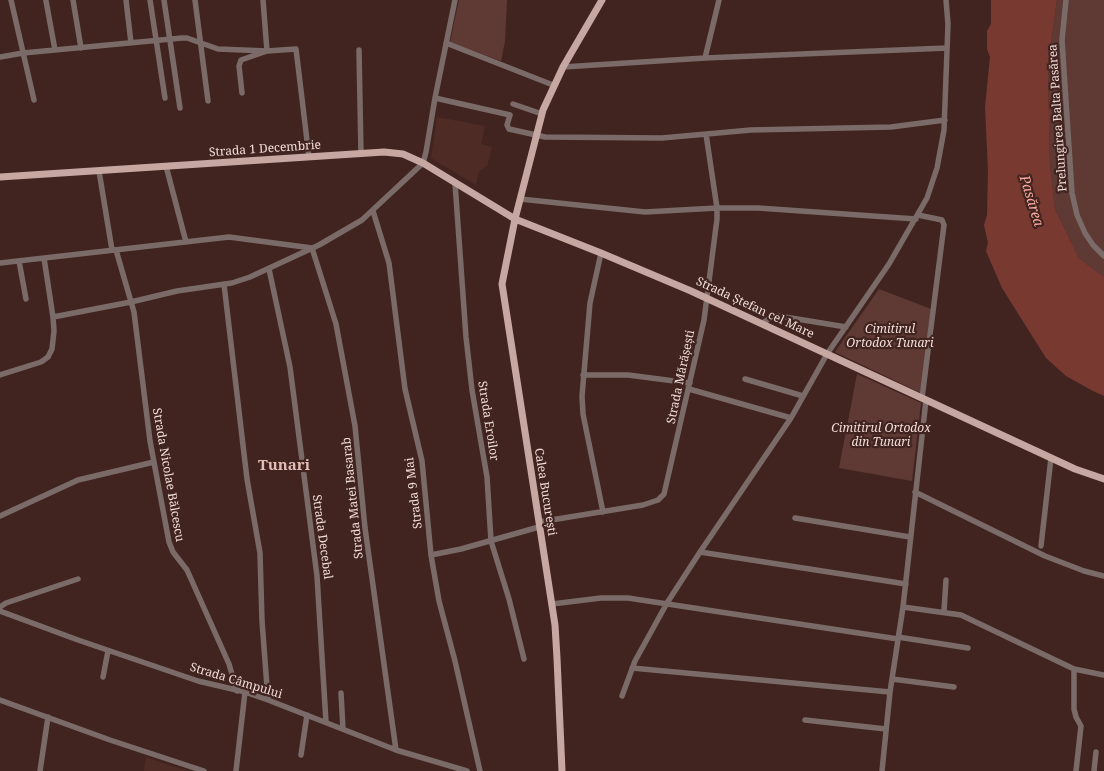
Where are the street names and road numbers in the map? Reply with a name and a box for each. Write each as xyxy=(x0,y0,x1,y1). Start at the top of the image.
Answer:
street label: Prelungirea Balta Pasărea xyxy=(1046,44,1070,192)
street label: Strada 1 Decembrie xyxy=(209,138,321,160)
street label: Strada Ștefan cel Mare xyxy=(694,274,816,342)
street label: Strada Mărășești xyxy=(664,329,698,425)
street label: Strada Eroilor xyxy=(475,380,501,462)
street label: Strada Nicolae Bălcescu xyxy=(149,407,187,543)
street label: Strada Matei Basarab xyxy=(339,437,367,559)
street label: Calea București xyxy=(531,447,559,537)
street label: Strada 9 Mai xyxy=(402,456,426,530)
street label: Strada Decebal xyxy=(309,494,335,580)
street label: Strada Câmpului xyxy=(188,660,284,702)

